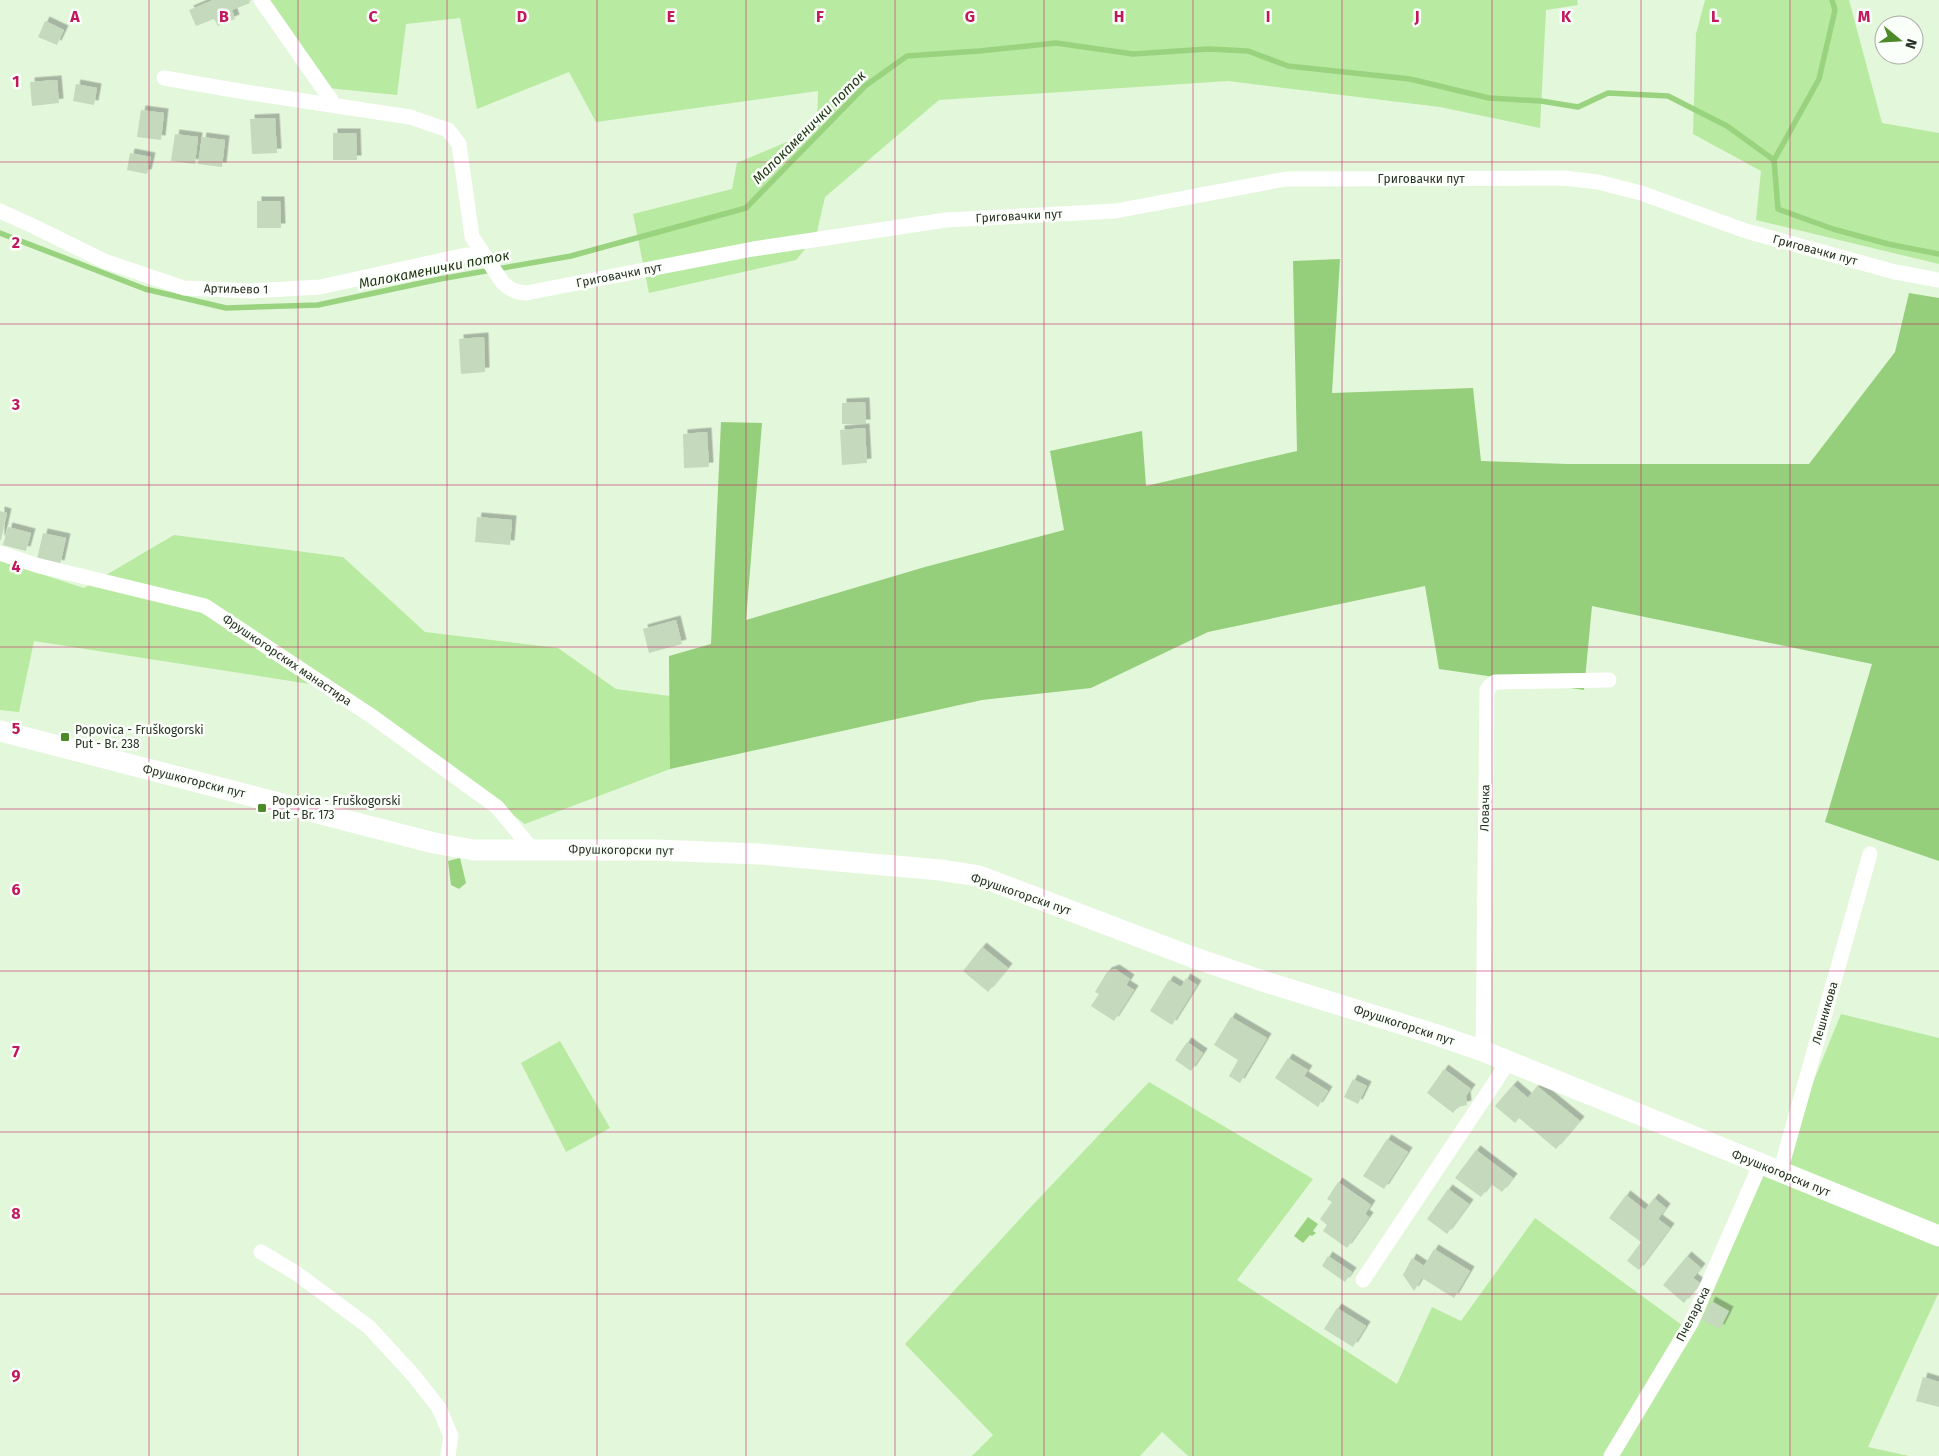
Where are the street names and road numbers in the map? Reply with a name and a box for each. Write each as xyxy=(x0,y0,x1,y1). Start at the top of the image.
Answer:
street label: Григовачки пут xyxy=(1377,172,1465,186)
street label: Григовачки пут xyxy=(975,207,1063,225)
street label: Григовачки пут xyxy=(1771,232,1859,268)
street label: Григовачки пут xyxy=(575,260,664,290)
street label: Артиљево 1 xyxy=(204,281,268,297)
street label: Фрушкогорских манастира xyxy=(220,611,354,709)
street label: Фрушкогорски пут xyxy=(141,761,247,801)
street label: Ловачка xyxy=(1478,784,1492,832)
street label: Фрушкогорски пут xyxy=(568,842,674,858)
street label: Фрушкогорски пут xyxy=(969,870,1074,918)
street label: Лешникова xyxy=(1809,980,1841,1046)
street label: Фрушкогорски пут xyxy=(1352,1002,1457,1048)
street label: Фрушкогорски пут xyxy=(1730,1147,1833,1199)
street label: Пчеларска xyxy=(1673,1284,1713,1344)

